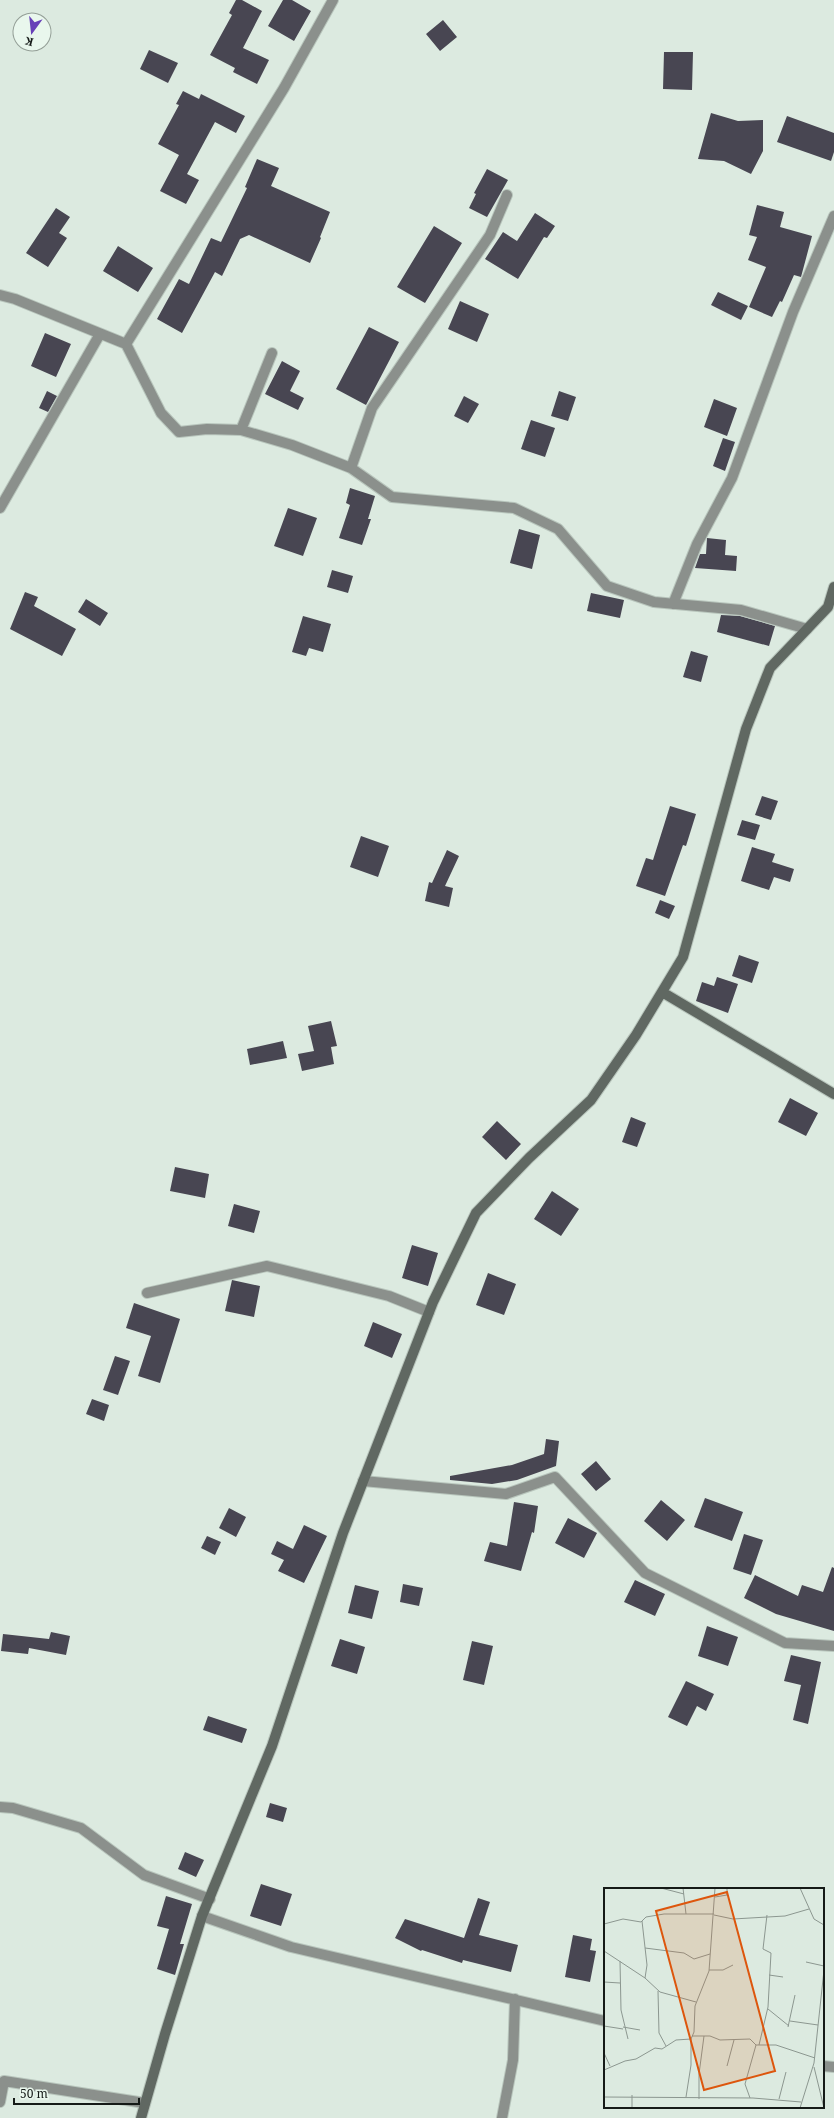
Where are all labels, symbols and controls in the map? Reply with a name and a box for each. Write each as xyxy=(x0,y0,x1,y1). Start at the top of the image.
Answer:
north arrow xyxy=(12,12,52,52)
text: K xyxy=(23,34,35,50)
inset map xyxy=(604,1888,824,2108)
scale bar xyxy=(14,2080,139,2106)
text: 50 m xyxy=(20,2085,48,2102)

